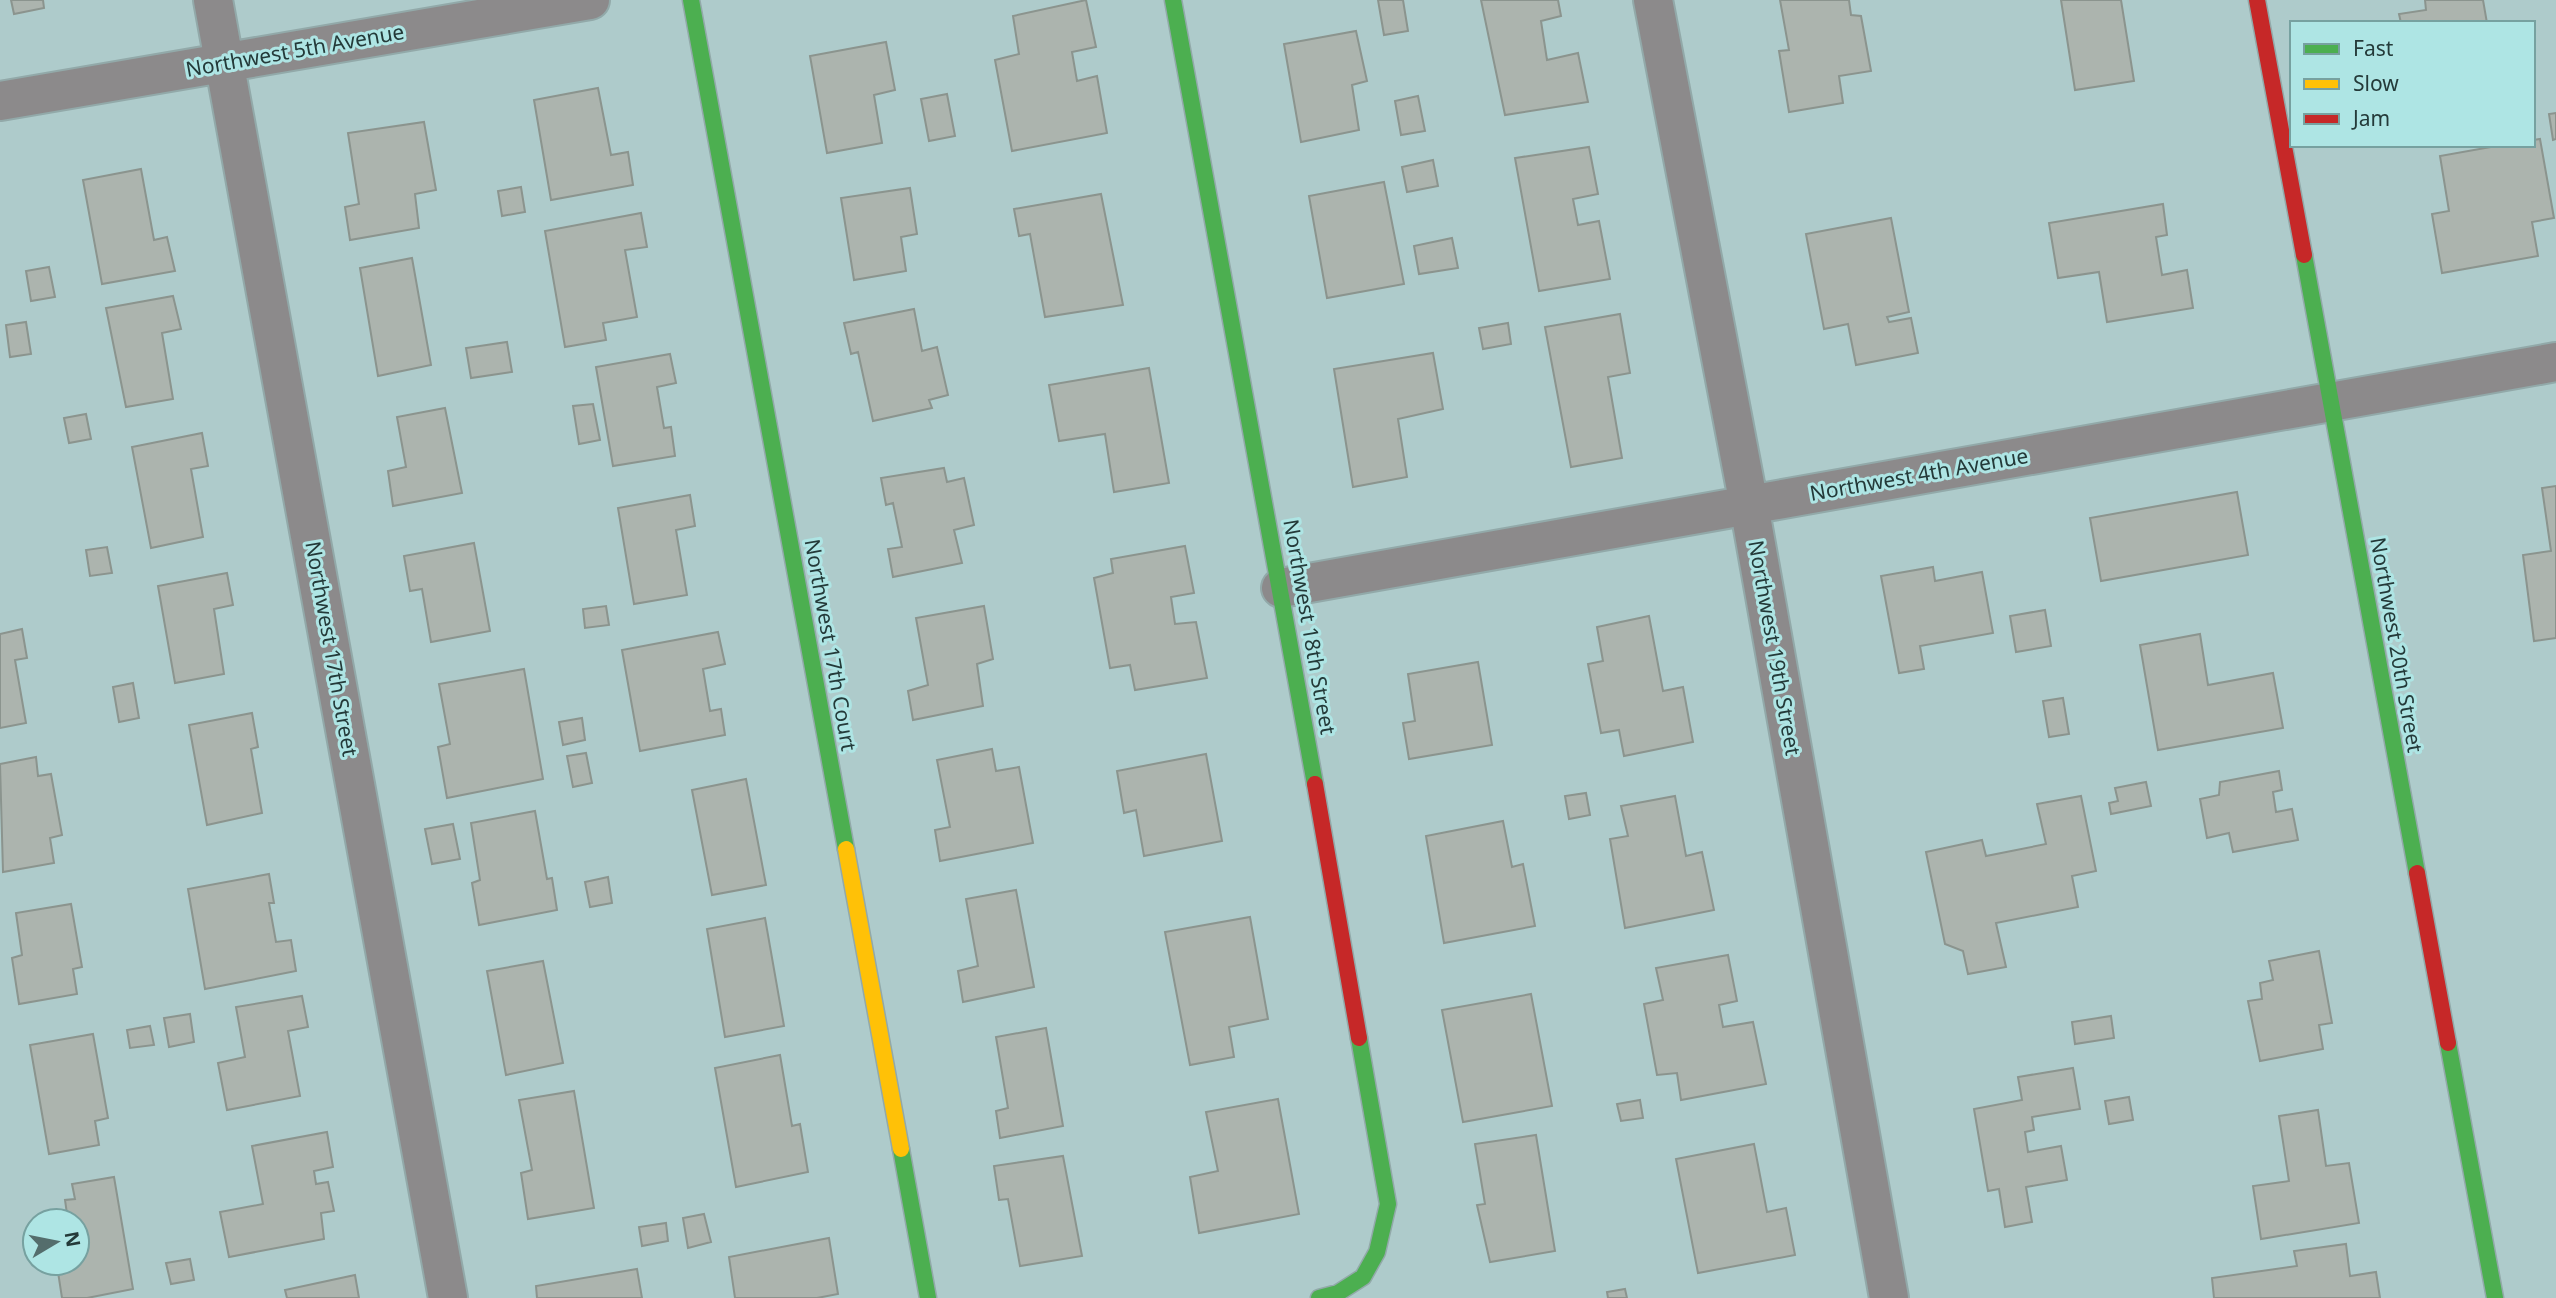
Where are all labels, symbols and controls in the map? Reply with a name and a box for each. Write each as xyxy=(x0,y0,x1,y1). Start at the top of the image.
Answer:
street label: Northwest 5th Avenue xyxy=(184,17,406,83)
legend xyxy=(2290,21,2535,147)
text: Fast xyxy=(2353,34,2394,62)
text: Slow xyxy=(2353,69,2399,97)
text: Jam xyxy=(2351,104,2390,132)
street label: Northwest 4th Avenue xyxy=(1808,441,2030,507)
street label: Northwest 18th Street xyxy=(1277,517,1343,737)
street label: Northwest 20th Street xyxy=(2364,535,2430,755)
street label: Northwest 17th Court xyxy=(799,537,863,753)
street label: Northwest 19th Street xyxy=(1742,538,1808,758)
street label: Northwest 17th Street xyxy=(299,539,365,759)
north arrow xyxy=(21,1207,91,1277)
text: N xyxy=(59,1229,87,1249)

